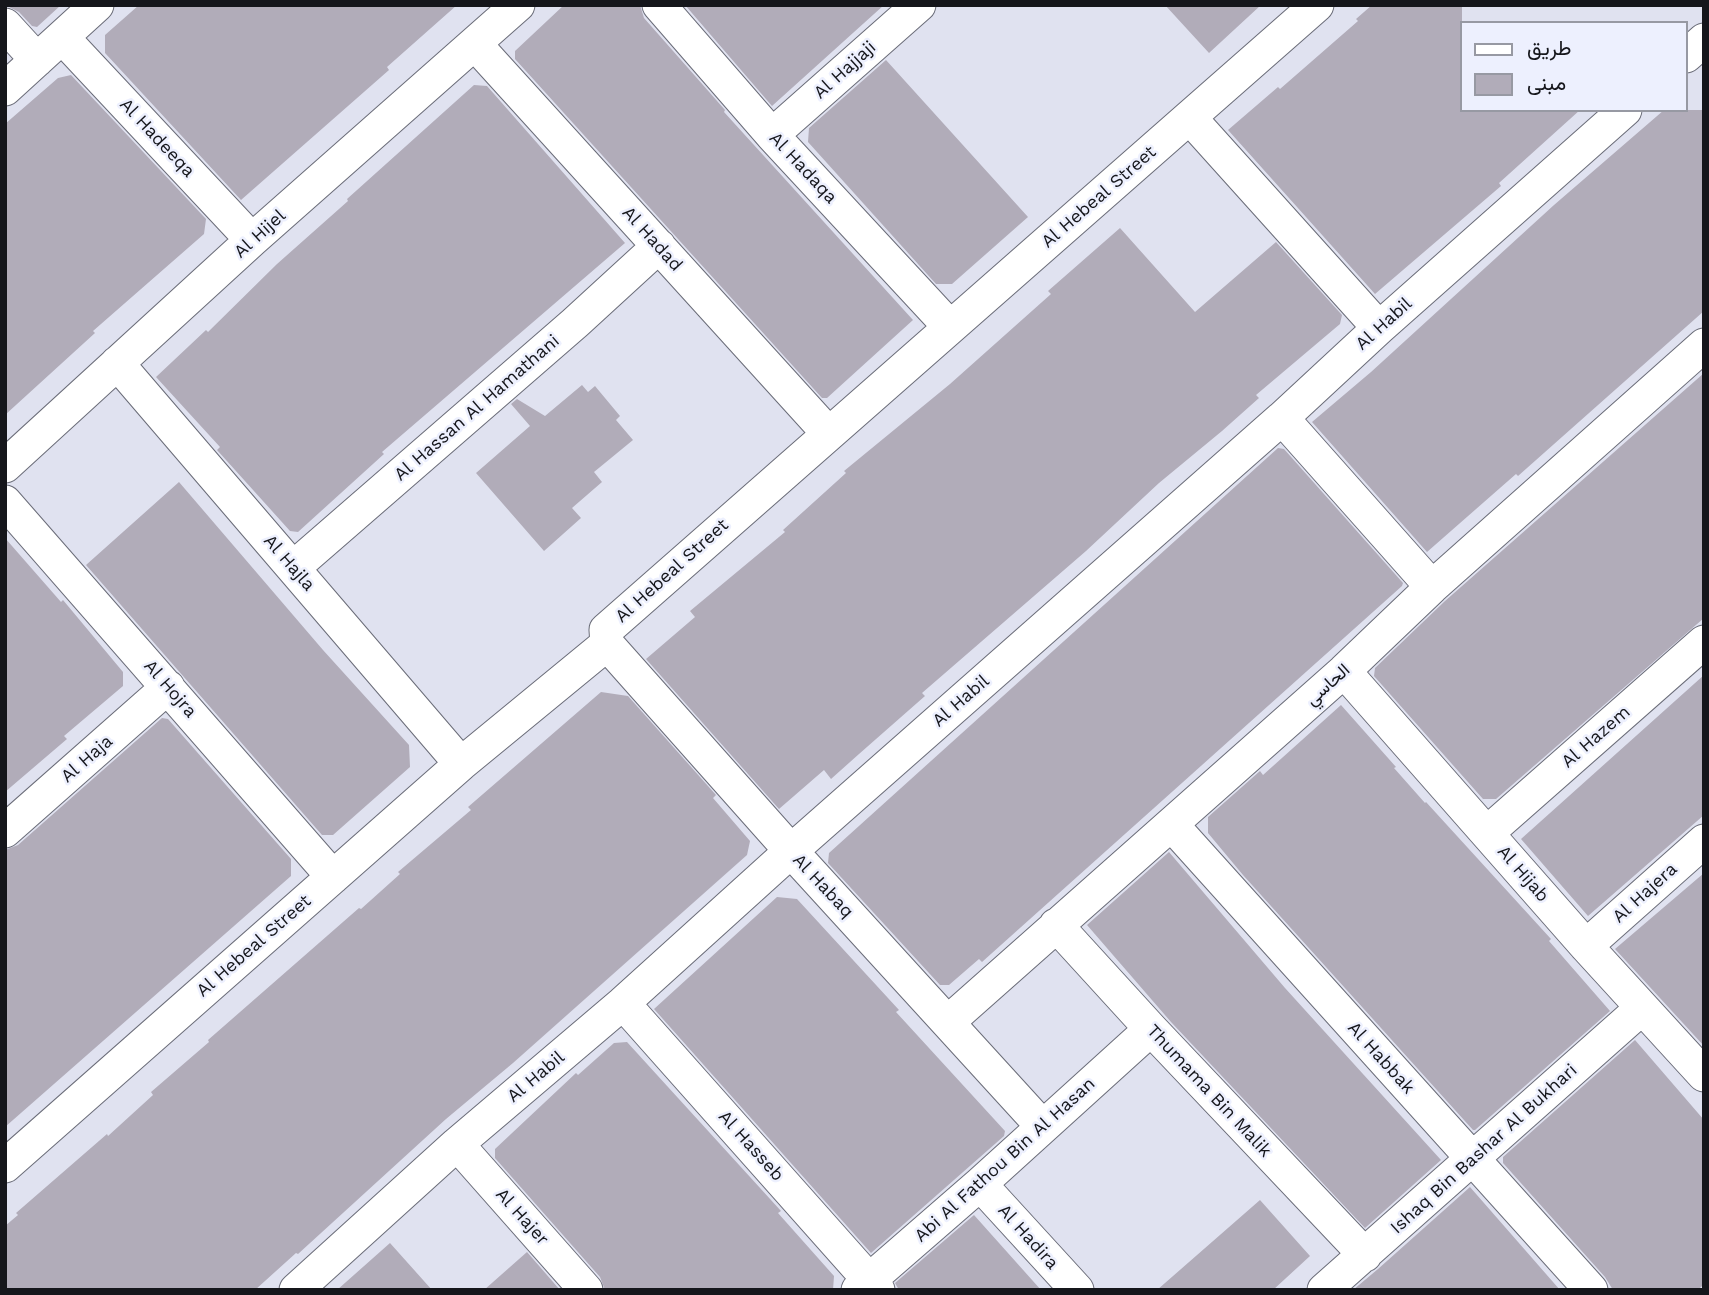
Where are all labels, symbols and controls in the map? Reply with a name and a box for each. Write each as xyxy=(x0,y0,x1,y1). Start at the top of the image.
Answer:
legend xyxy=(1460,21,1688,112)
text: طريق xyxy=(1527,35,1572,60)
street label: Al Hajjaji xyxy=(809,36,881,104)
text: مبنى xyxy=(1527,70,1566,95)
street label: Al Hadeeqa xyxy=(115,94,199,182)
street label: Al Hadaqa xyxy=(764,128,842,208)
street label: Al Hebeal Street xyxy=(1037,141,1161,253)
street label: Al Hadad xyxy=(617,202,687,276)
street label: Al Hijel xyxy=(230,205,290,263)
street label: Al Habil xyxy=(1351,293,1417,355)
street label: Al Hassan Al Hamathani xyxy=(390,330,564,486)
street label: Al Hebeal Street xyxy=(611,515,733,627)
street label: Al Hajla xyxy=(259,531,319,595)
street label: Al Hojra xyxy=(139,656,201,722)
street label: الحاسي xyxy=(1301,660,1355,710)
street label: Al Habil xyxy=(928,670,994,732)
street label: Al Hazem xyxy=(1557,701,1635,773)
street label: Al Haja xyxy=(57,731,117,787)
street label: Al Hijab xyxy=(1493,841,1553,907)
street label: Al Habaq xyxy=(788,850,858,922)
street label: Al Hajera xyxy=(1608,858,1682,928)
street label: Al Hebeal Street xyxy=(192,890,316,1002)
street label: Al Habbak xyxy=(1343,1017,1419,1099)
street label: Thumama Bin Malik xyxy=(1142,1020,1276,1162)
street label: Al Habil xyxy=(503,1047,569,1107)
street label: Ishaq Bin Bashar Al Bukhari xyxy=(1386,1060,1582,1238)
street label: Abi Al Fathou Bin Al Hasan xyxy=(910,1073,1100,1247)
street label: Al Hasseb xyxy=(714,1106,788,1186)
street label: Al Hajer xyxy=(491,1184,553,1250)
street label: Al Hadira xyxy=(993,1200,1063,1274)

